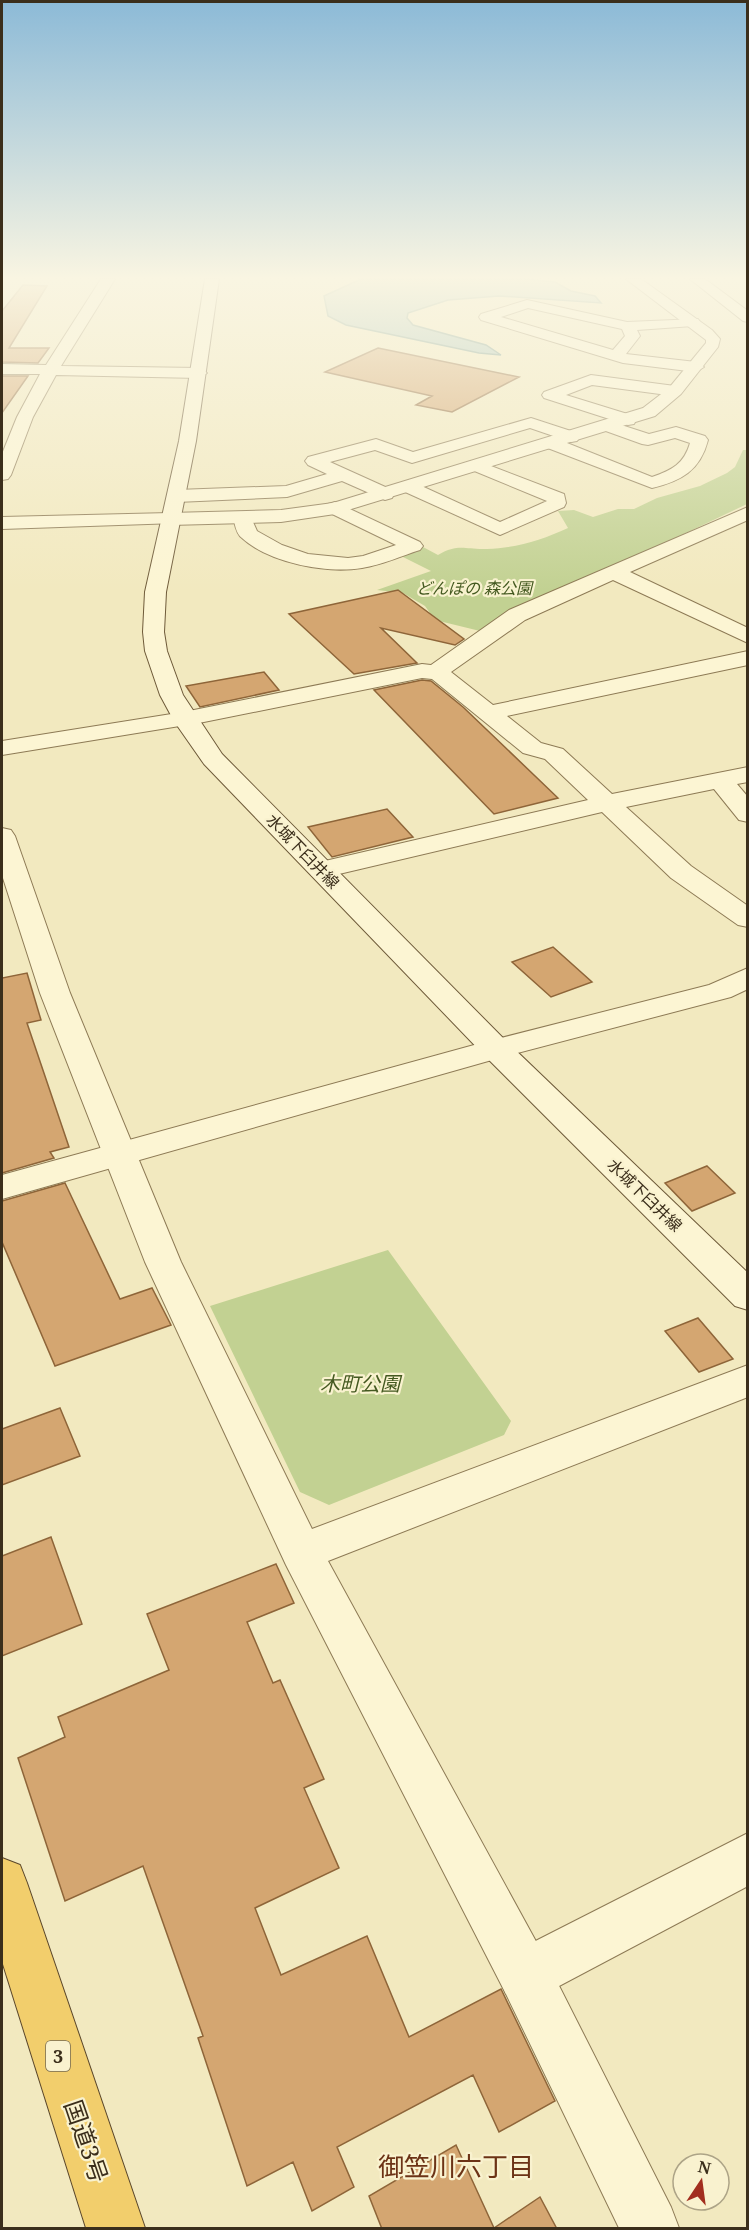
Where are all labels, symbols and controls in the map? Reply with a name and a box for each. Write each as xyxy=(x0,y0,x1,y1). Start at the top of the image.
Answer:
park label: どんぽの 森公園 xyxy=(416,577,534,599)
street label: 水城下臼井線 xyxy=(262,809,344,893)
street label: 水城下臼井線 xyxy=(603,1154,687,1236)
park label: 木町公園 xyxy=(320,1370,403,1397)
road number: 3 xyxy=(46,2041,70,2071)
street label: 国道3号 xyxy=(57,2095,117,2187)
district label: 御笠川六丁目 xyxy=(378,2148,534,2184)
north arrow xyxy=(671,2152,731,2212)
text: N xyxy=(696,2155,713,2180)

